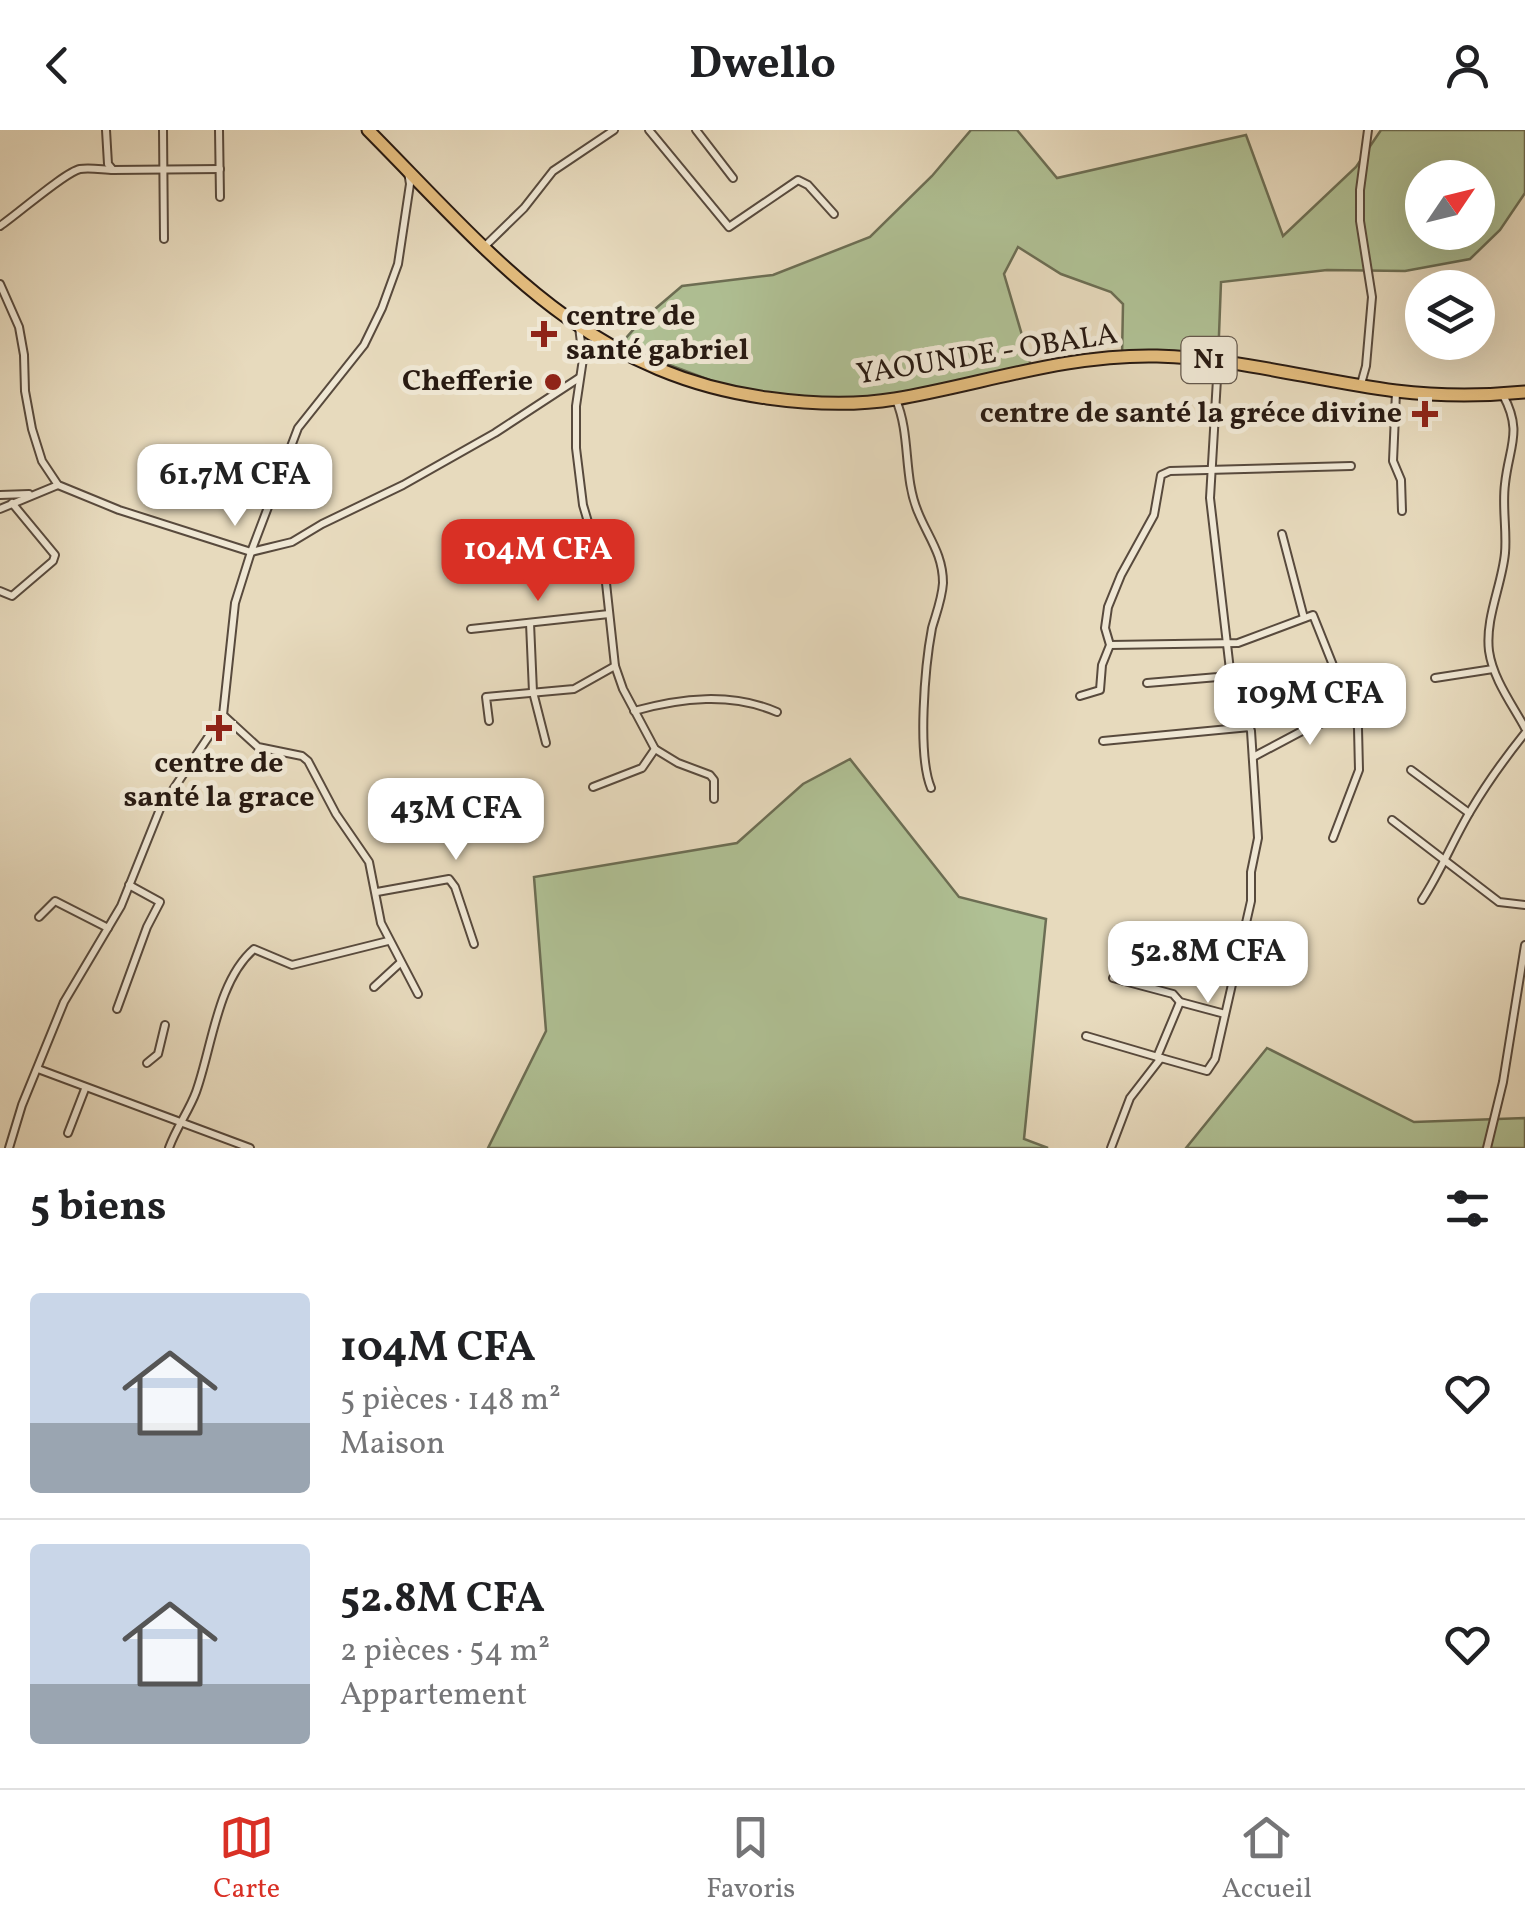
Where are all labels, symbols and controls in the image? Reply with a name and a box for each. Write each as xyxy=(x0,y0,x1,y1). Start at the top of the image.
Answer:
text: Dwello xyxy=(689,34,836,97)
icon: back xyxy=(30,38,85,93)
icon: person xyxy=(1440,38,1495,93)
north arrow xyxy=(1405,160,1495,250)
map controls xyxy=(1405,160,1495,360)
button: layers xyxy=(1405,270,1495,360)
place label: centre de santé gabriel xyxy=(566,296,749,372)
street label: YAOUNDE - OBALA xyxy=(853,314,1121,396)
marker: centre de santé gabriel xyxy=(531,321,557,347)
road number: N1 xyxy=(1182,337,1236,383)
place label: Chefferie xyxy=(402,361,533,403)
marker: Chefferie xyxy=(542,371,564,393)
place label: centre de santé la gréce divine xyxy=(980,393,1402,435)
marker: centre de santé la gréce divine xyxy=(1412,401,1438,427)
pin: 61.7M CFA xyxy=(121,444,349,529)
text: 61.7M CFA xyxy=(159,454,311,498)
pin: 104M CFA xyxy=(435,519,641,604)
text: 104M CFA xyxy=(463,529,613,573)
pin: 109M CFA xyxy=(1207,663,1413,748)
text: 109M CFA xyxy=(1236,673,1384,717)
marker: centre de santé la grace xyxy=(206,715,232,741)
place label: centre de santé la grace xyxy=(123,743,315,819)
pin: 43M CFA xyxy=(364,778,548,863)
text: 43M CFA xyxy=(390,788,522,832)
pin: 52.8M CFA xyxy=(1094,921,1322,1006)
text: 52.8M CFA xyxy=(1130,931,1286,975)
text: 5 biens xyxy=(30,1179,166,1238)
icon: filters xyxy=(1440,1181,1495,1236)
text: 104M CFA xyxy=(340,1320,536,1379)
icon: home xyxy=(110,1333,230,1453)
icon: heart xyxy=(1440,1366,1495,1421)
text: 5 pièces · 148 m² xyxy=(340,1379,561,1423)
text: Maison xyxy=(340,1423,445,1467)
text: 52.8M CFA xyxy=(340,1571,545,1630)
icon: home xyxy=(110,1584,230,1704)
icon: heart xyxy=(1440,1617,1495,1672)
text: 2 pièces · 54 m² xyxy=(340,1630,550,1674)
text: Appartement xyxy=(340,1674,527,1718)
tab: Carte xyxy=(213,1810,280,1909)
tab: Favoris xyxy=(706,1810,795,1909)
tab: Accueil xyxy=(1222,1810,1312,1909)

